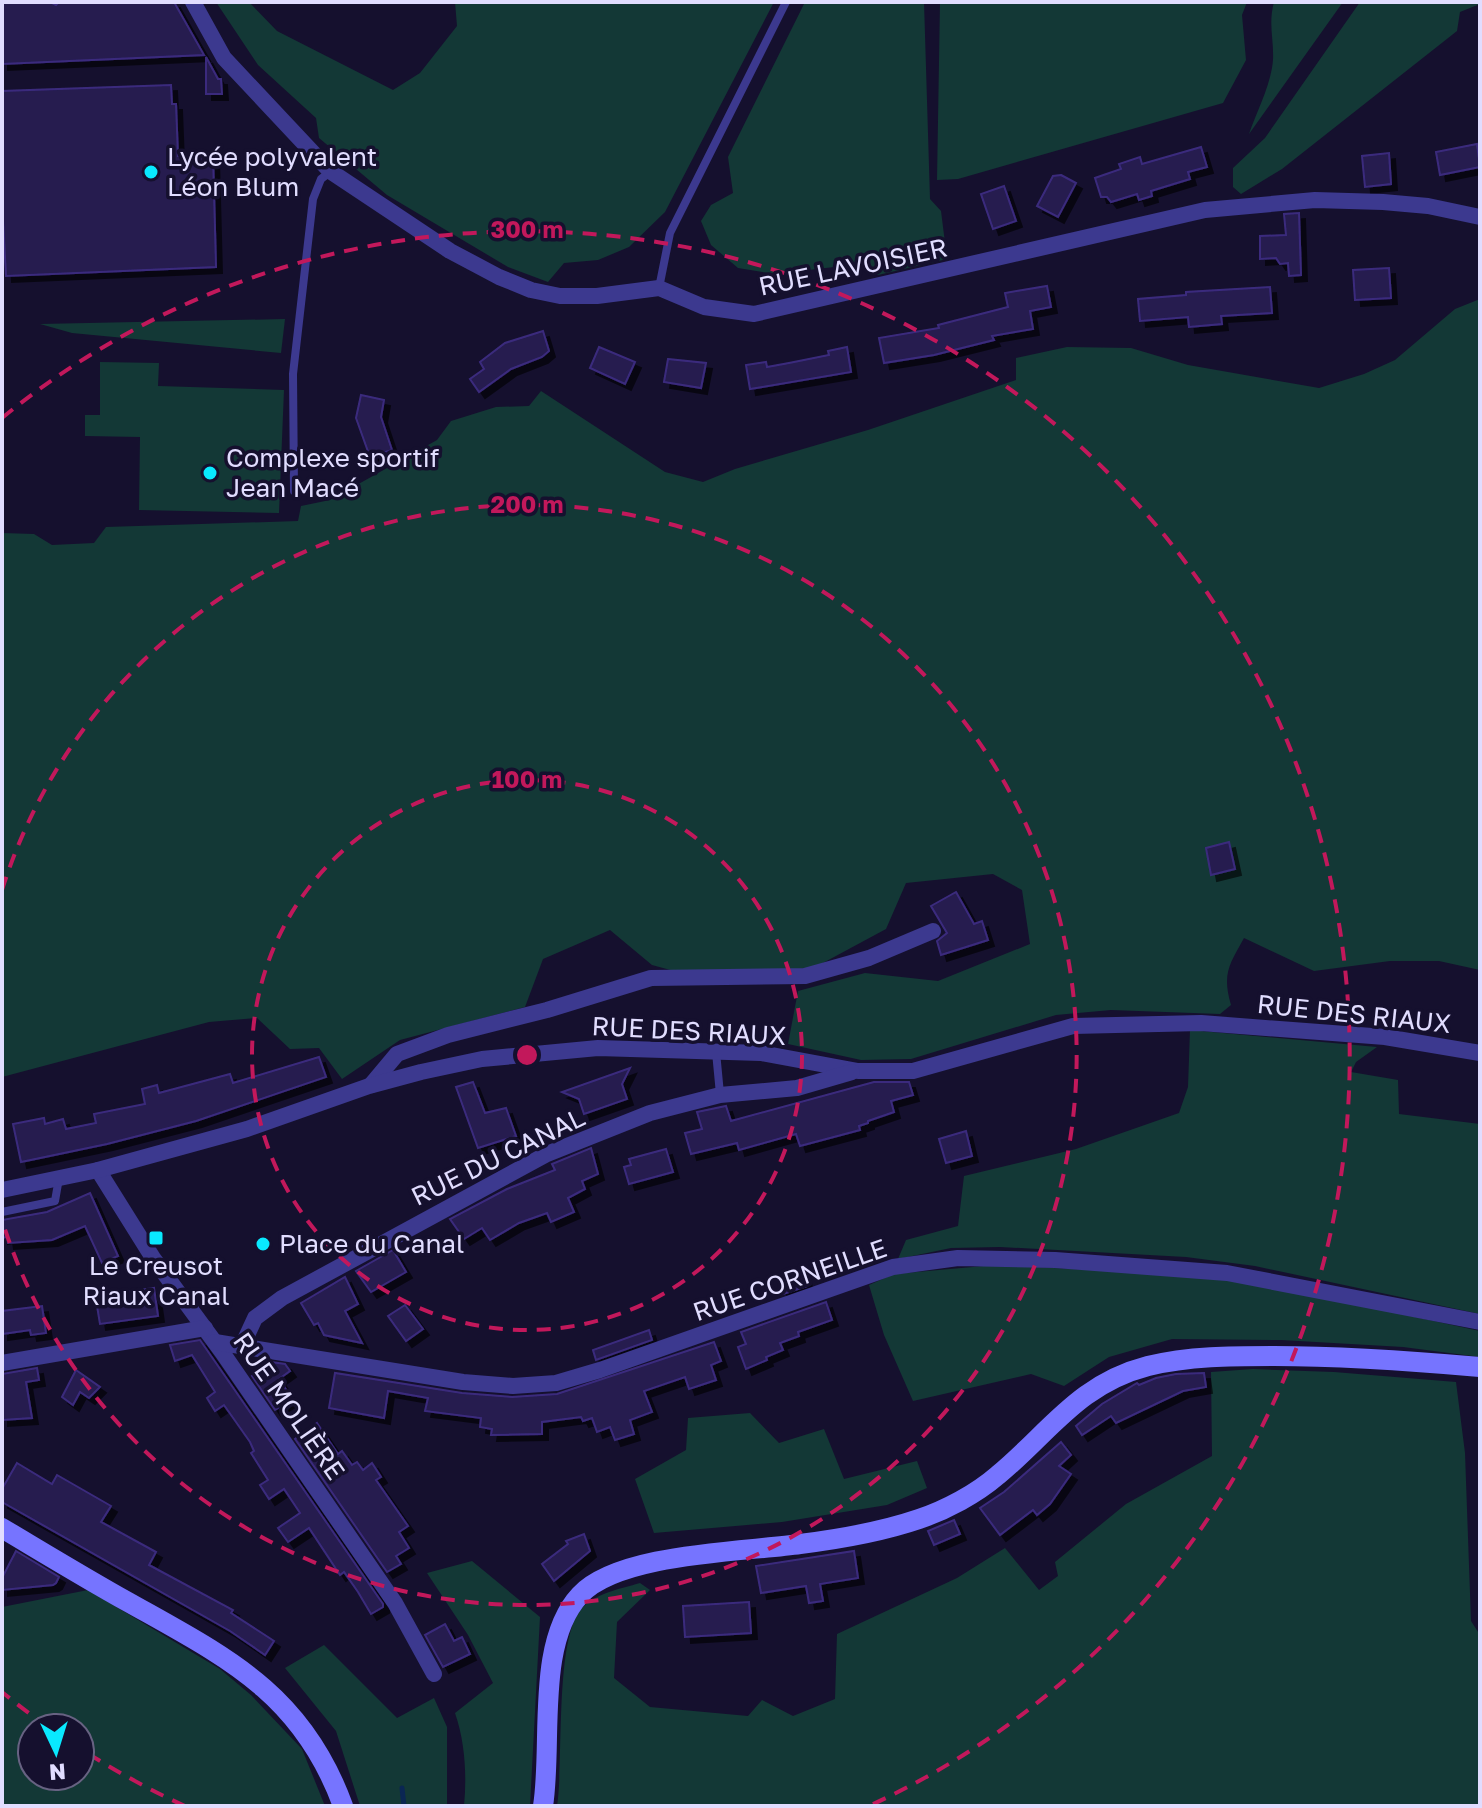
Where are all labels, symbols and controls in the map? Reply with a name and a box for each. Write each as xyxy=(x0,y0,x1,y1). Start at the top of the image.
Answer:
place label: Lycée polyvalent Léon Blum xyxy=(167,141,377,202)
marker: Lycée polyvalent Léon Blum xyxy=(142,163,160,181)
text: 300 m xyxy=(491,214,563,243)
street label: RUE LAVOISIER xyxy=(756,231,950,302)
place label: Complexe sportif Jean Macé xyxy=(226,442,439,503)
marker: Complexe sportif Jean Macé xyxy=(201,464,219,482)
text: 200 m xyxy=(491,489,563,518)
text: 100 m xyxy=(492,764,562,793)
street label: RUE DES RIAUX xyxy=(1256,988,1452,1039)
street label: RUE DES RIAUX xyxy=(591,1010,787,1051)
centre of rings xyxy=(513,1041,541,1069)
street label: RUE DU CANAL xyxy=(406,1101,590,1212)
place label: Place du Canal xyxy=(279,1228,464,1259)
marker: Le Creusot Riaux Canal xyxy=(147,1229,165,1247)
street label: RUE CORNEILLE xyxy=(689,1232,891,1327)
marker: Place du Canal xyxy=(254,1235,272,1253)
place label: Le Creusot Riaux Canal xyxy=(82,1250,230,1311)
street label: RUE MOLIÈRE xyxy=(227,1326,352,1485)
north arrow xyxy=(16,1712,96,1792)
text: N xyxy=(48,1758,67,1787)

